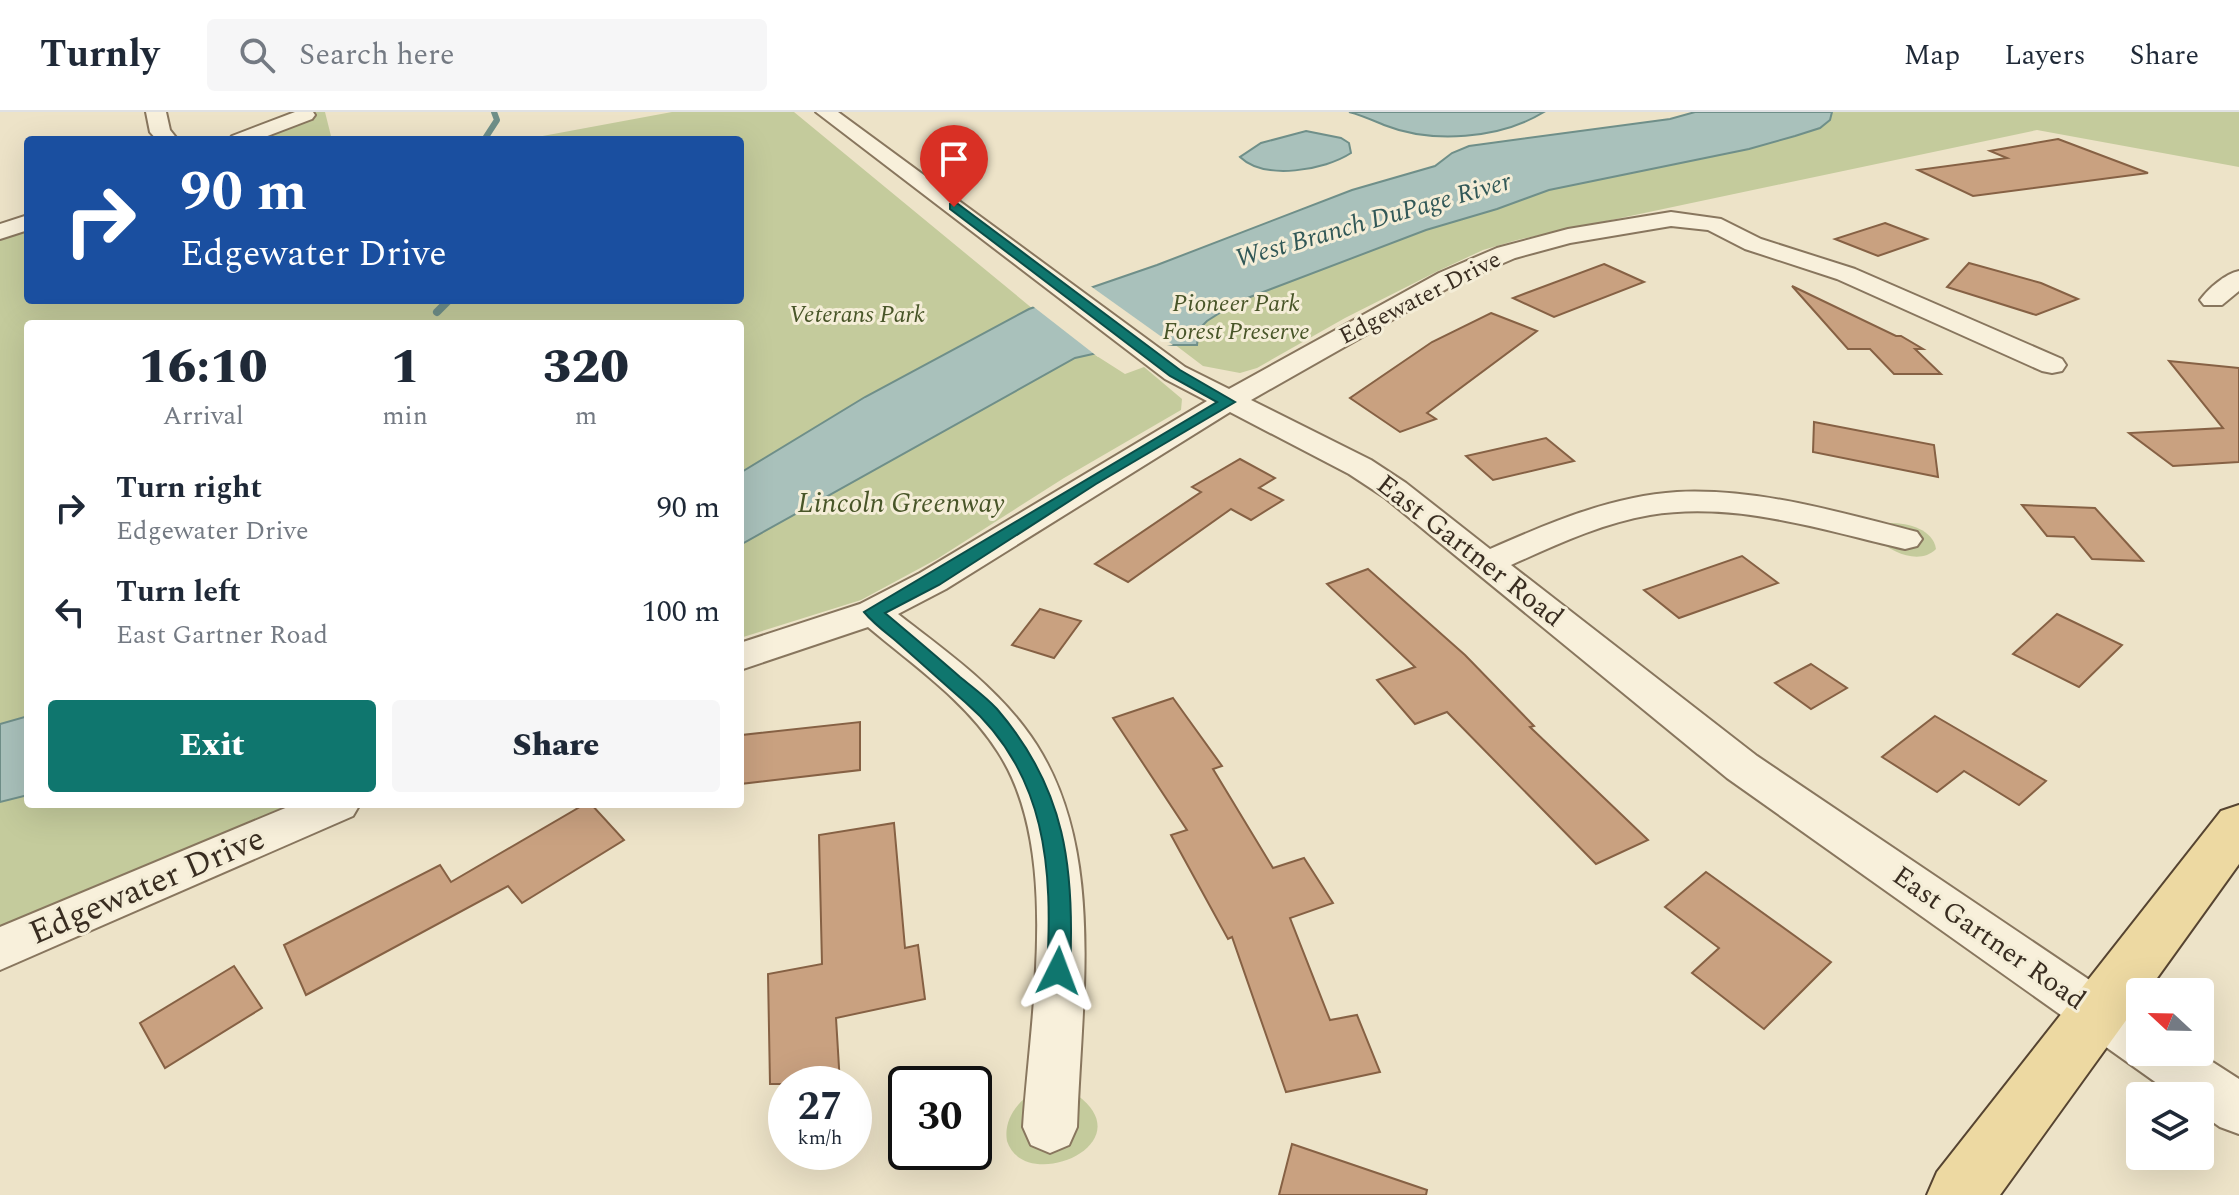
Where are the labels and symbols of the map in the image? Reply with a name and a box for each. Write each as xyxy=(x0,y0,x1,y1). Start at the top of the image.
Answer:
pin xyxy=(920,125,988,207)
water label: West Branch DuPage River xyxy=(1230,161,1517,279)
street label: Edgewater Drive xyxy=(1333,242,1507,354)
park label: Pioneer Park Forest Preserve xyxy=(1162,286,1310,350)
park label: Veterans Park xyxy=(789,297,925,333)
street label: East Gartner Road xyxy=(1367,464,1573,638)
park label: Lincoln Greenway xyxy=(798,482,1005,525)
street label: Edgewater Drive xyxy=(21,813,273,959)
street label: East Gartner Road xyxy=(1883,855,2095,1021)
position arrow xyxy=(1016,929,1100,1013)
north arrow xyxy=(2126,978,2214,1066)
speed limit sign: 30 xyxy=(888,1066,992,1170)

